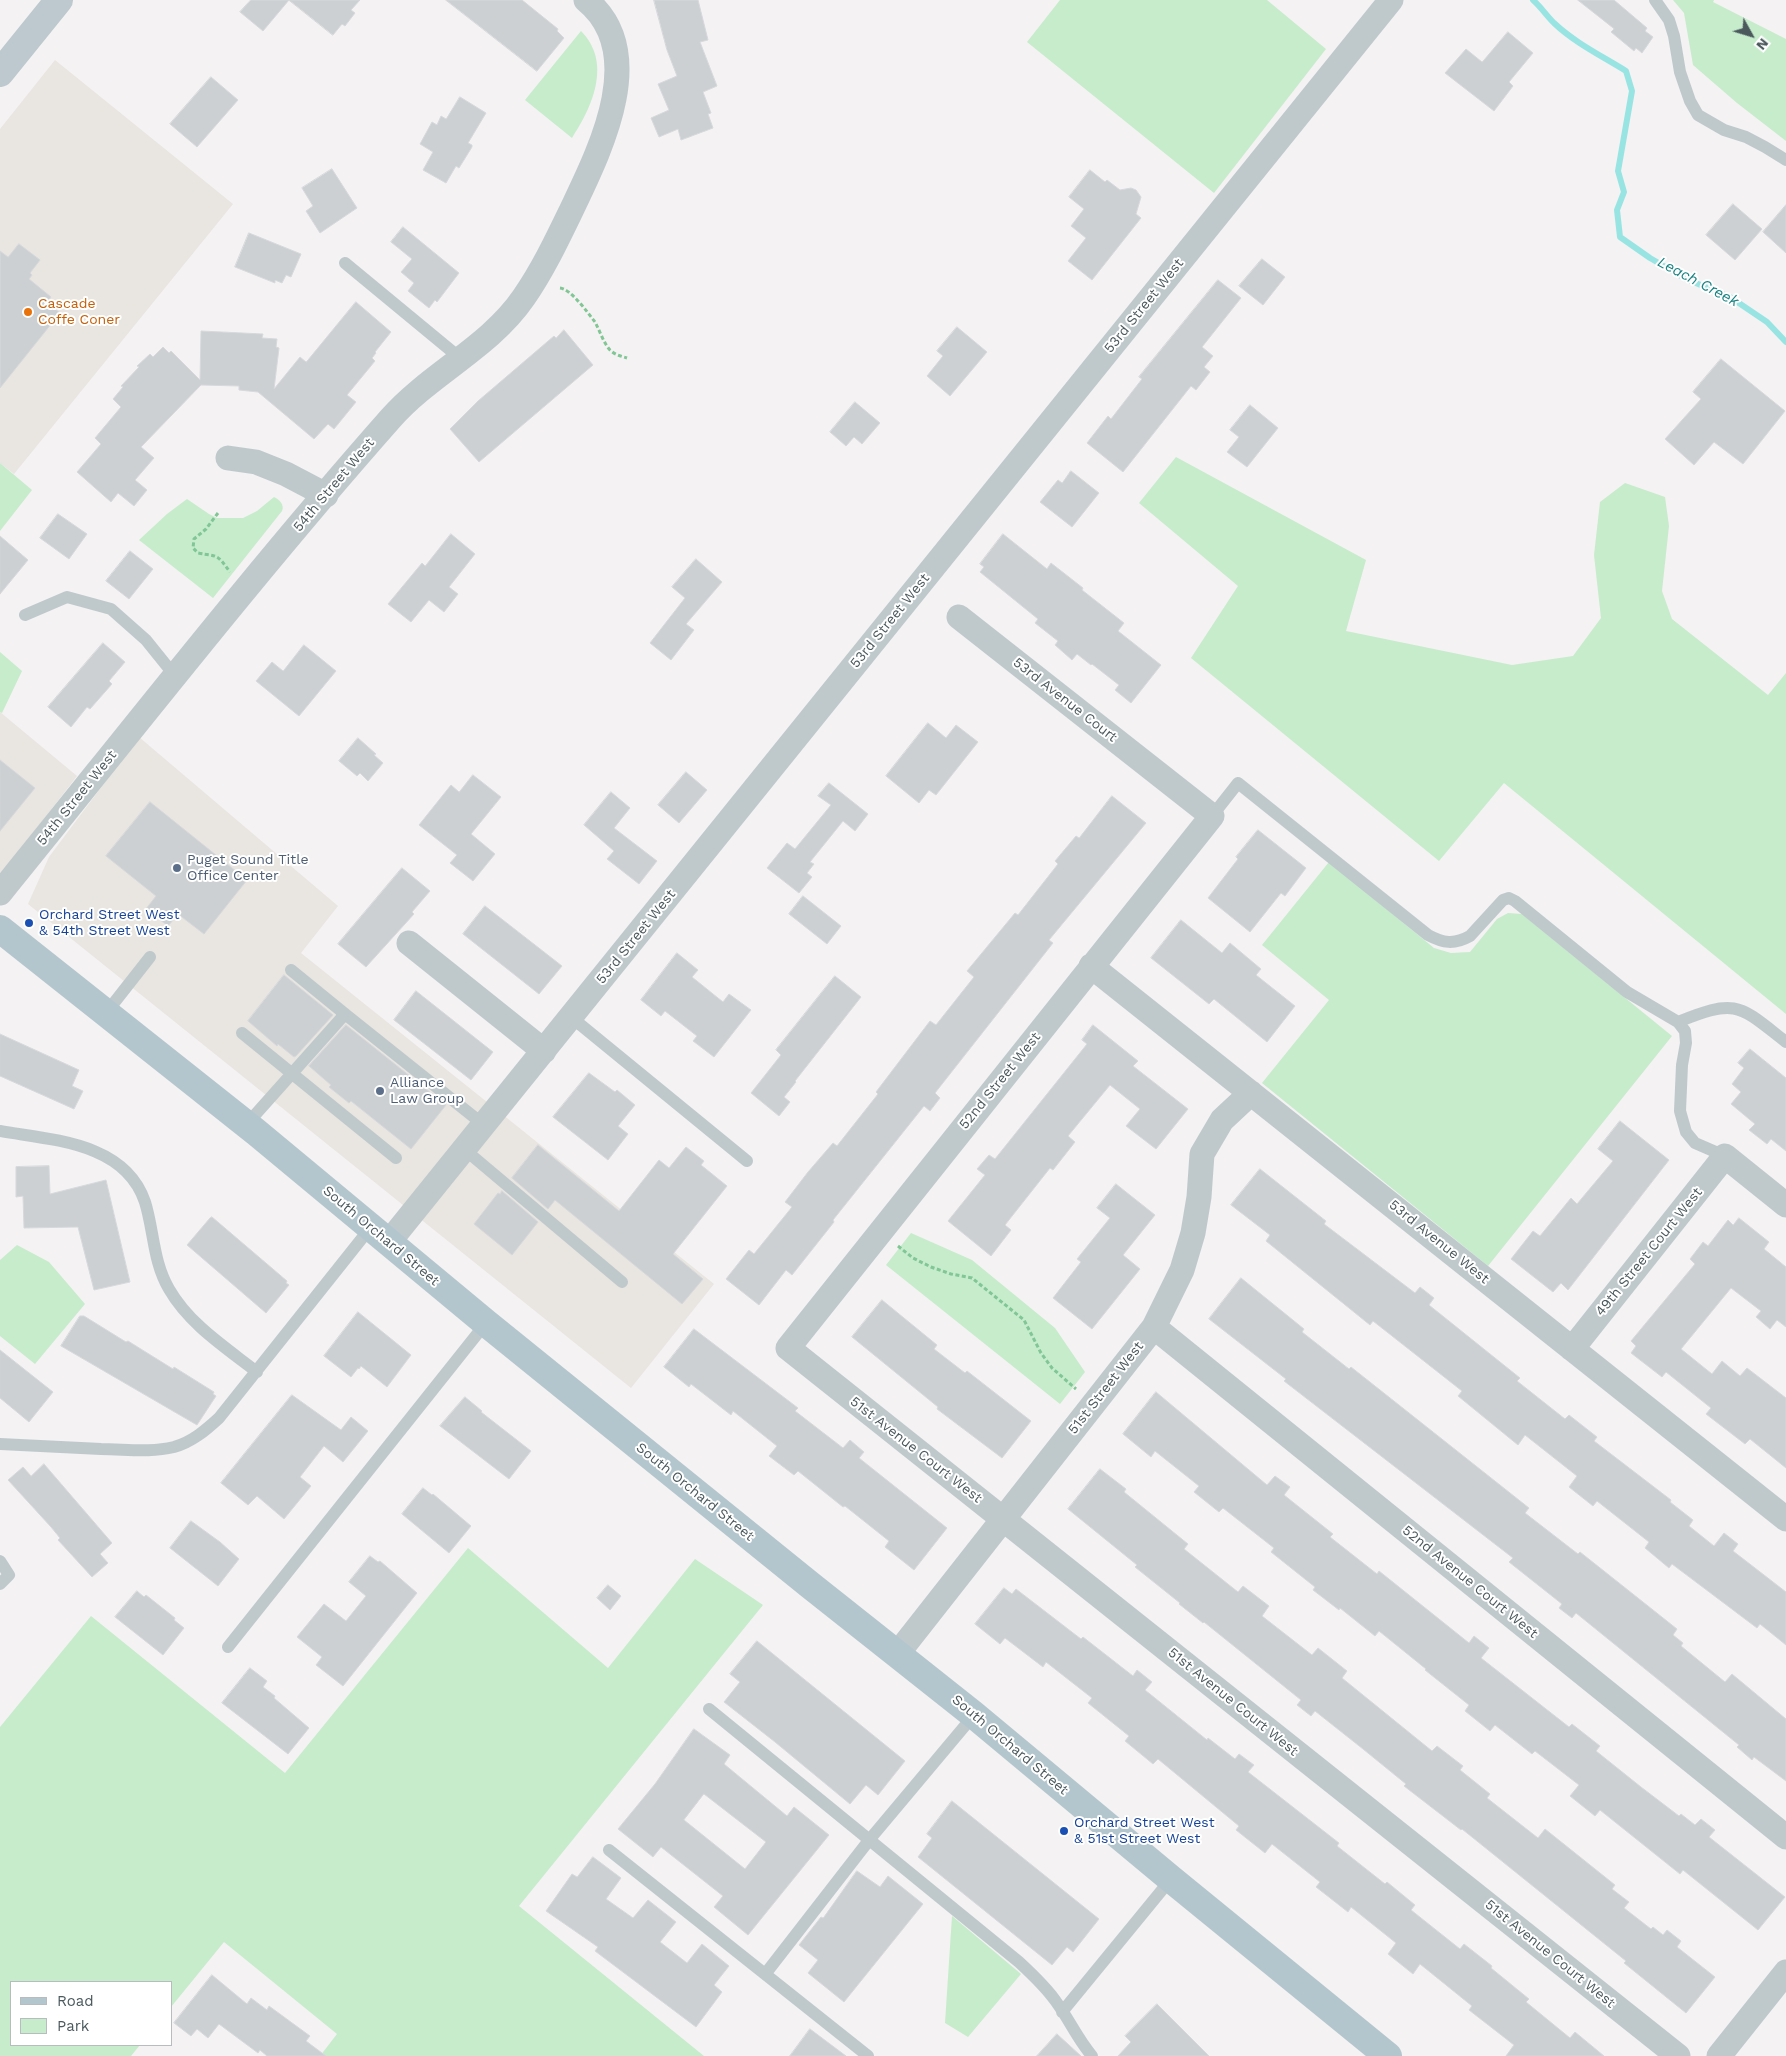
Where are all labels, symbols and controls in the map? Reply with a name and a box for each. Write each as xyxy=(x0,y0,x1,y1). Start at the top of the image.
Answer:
north arrow xyxy=(1726,10,1776,60)
text: N xyxy=(1753,35,1772,54)
water label: Leach Creek xyxy=(1654,253,1742,311)
street label: 53rd Street West xyxy=(1101,255,1187,357)
place label: Cascade Coffe Coner xyxy=(38,296,120,328)
marker: Cascade Coffe Coner xyxy=(22,306,34,318)
street label: 54th Street West xyxy=(290,435,378,535)
street label: 53rd Street West xyxy=(847,570,933,672)
street label: 53rd Avenue Court xyxy=(1010,654,1120,746)
street label: 54th Street West xyxy=(34,747,120,849)
place label: Puget Sound Title Office Center xyxy=(187,852,309,884)
marker: Puget Sound Title Office Center xyxy=(171,862,183,874)
street label: 53rd Street West xyxy=(593,886,679,988)
place label: Orchard Street West & 54th Street West xyxy=(39,907,180,940)
marker: Orchard Street West & 54th Street West xyxy=(23,917,35,929)
street label: 52nd Street West xyxy=(956,1029,1044,1133)
place label: Alliance Law Group xyxy=(390,1075,464,1108)
marker: Alliance Law Group xyxy=(374,1085,386,1097)
street label: South Orchard Street xyxy=(319,1182,443,1290)
street label: 49th Street Court West xyxy=(1592,1184,1706,1320)
street label: 53rd Avenue West xyxy=(1386,1196,1492,1288)
street label: 51st Street West xyxy=(1065,1338,1147,1438)
street label: 51st Avenue Court West xyxy=(847,1393,985,1507)
street label: South Orchard Street xyxy=(633,1439,757,1545)
street label: 52nd Avenue Court West xyxy=(1399,1522,1541,1642)
street label: 51st Avenue Court West xyxy=(1164,1644,1302,1760)
street label: South Orchard Street xyxy=(948,1691,1072,1799)
place label: Orchard Street West & 51st Street West xyxy=(1074,1815,1215,1848)
marker: Orchard Street West & 51st Street West xyxy=(1058,1825,1070,1837)
street label: 51st Avenue Court West xyxy=(1481,1896,1619,2012)
legend xyxy=(10,1981,172,2046)
text: Road xyxy=(57,1992,94,2010)
text: Park xyxy=(57,2017,89,2035)

